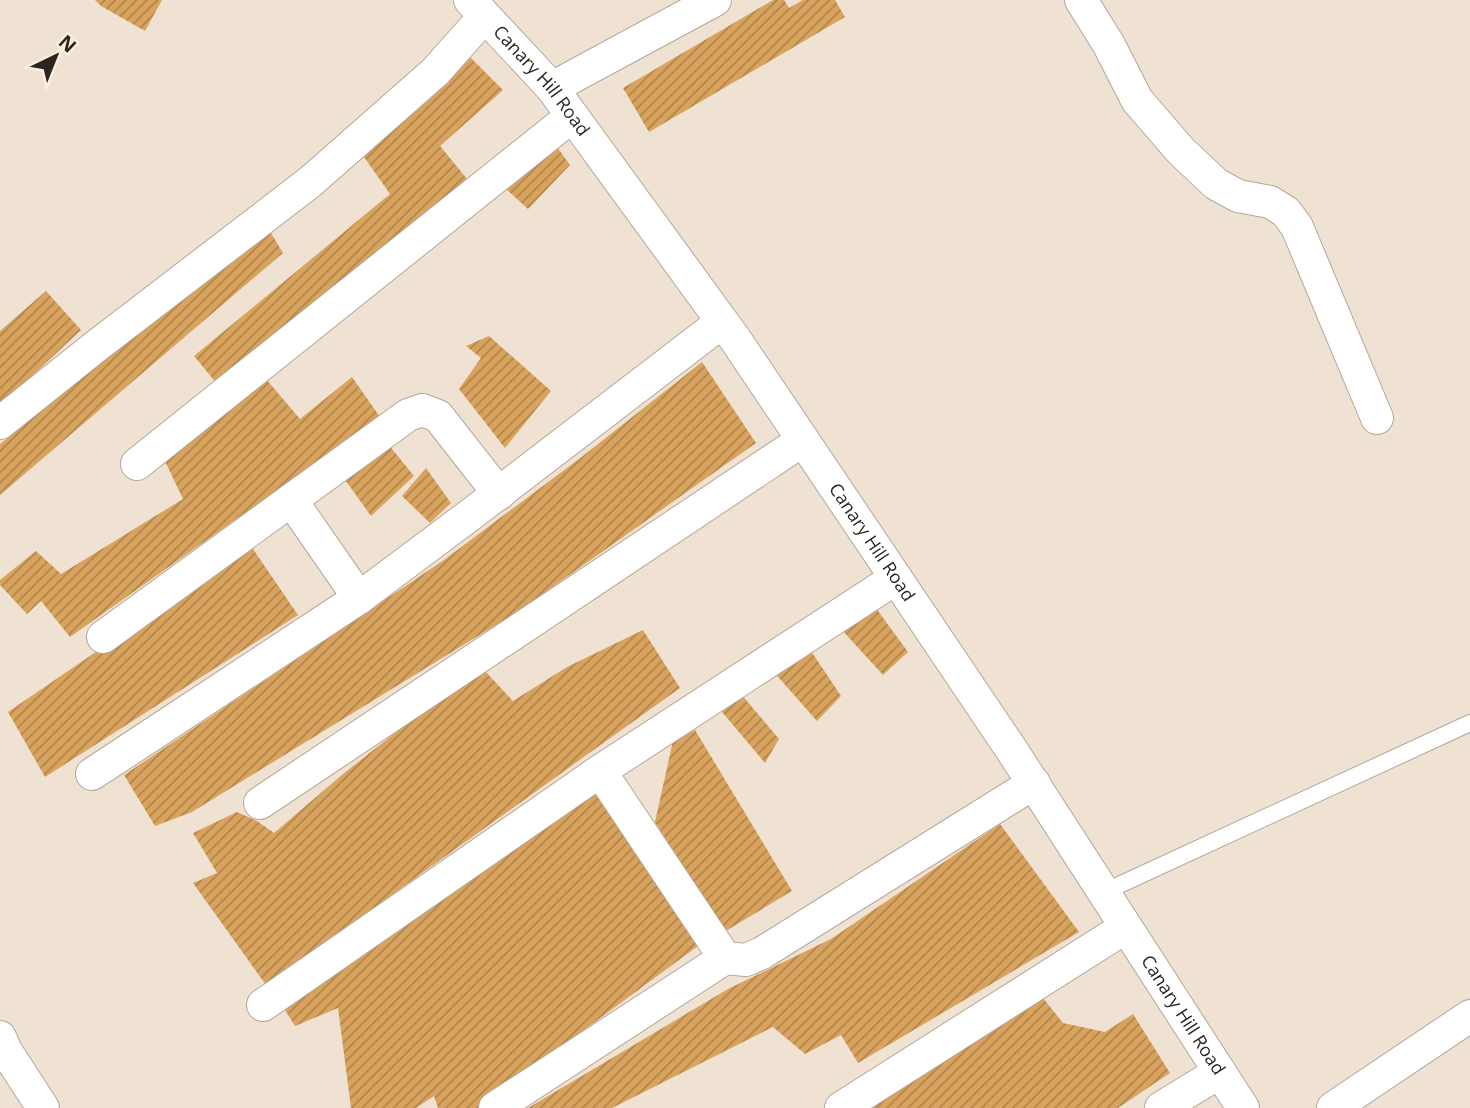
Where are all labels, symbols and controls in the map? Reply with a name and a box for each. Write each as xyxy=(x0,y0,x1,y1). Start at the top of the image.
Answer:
street label: Canary Hill Road xyxy=(489,20,596,140)
north arrow xyxy=(21,21,91,91)
text: N xyxy=(53,29,82,58)
street label: Canary Hill Road xyxy=(824,478,921,606)
street label: Canary Hill Road xyxy=(1136,950,1231,1079)

